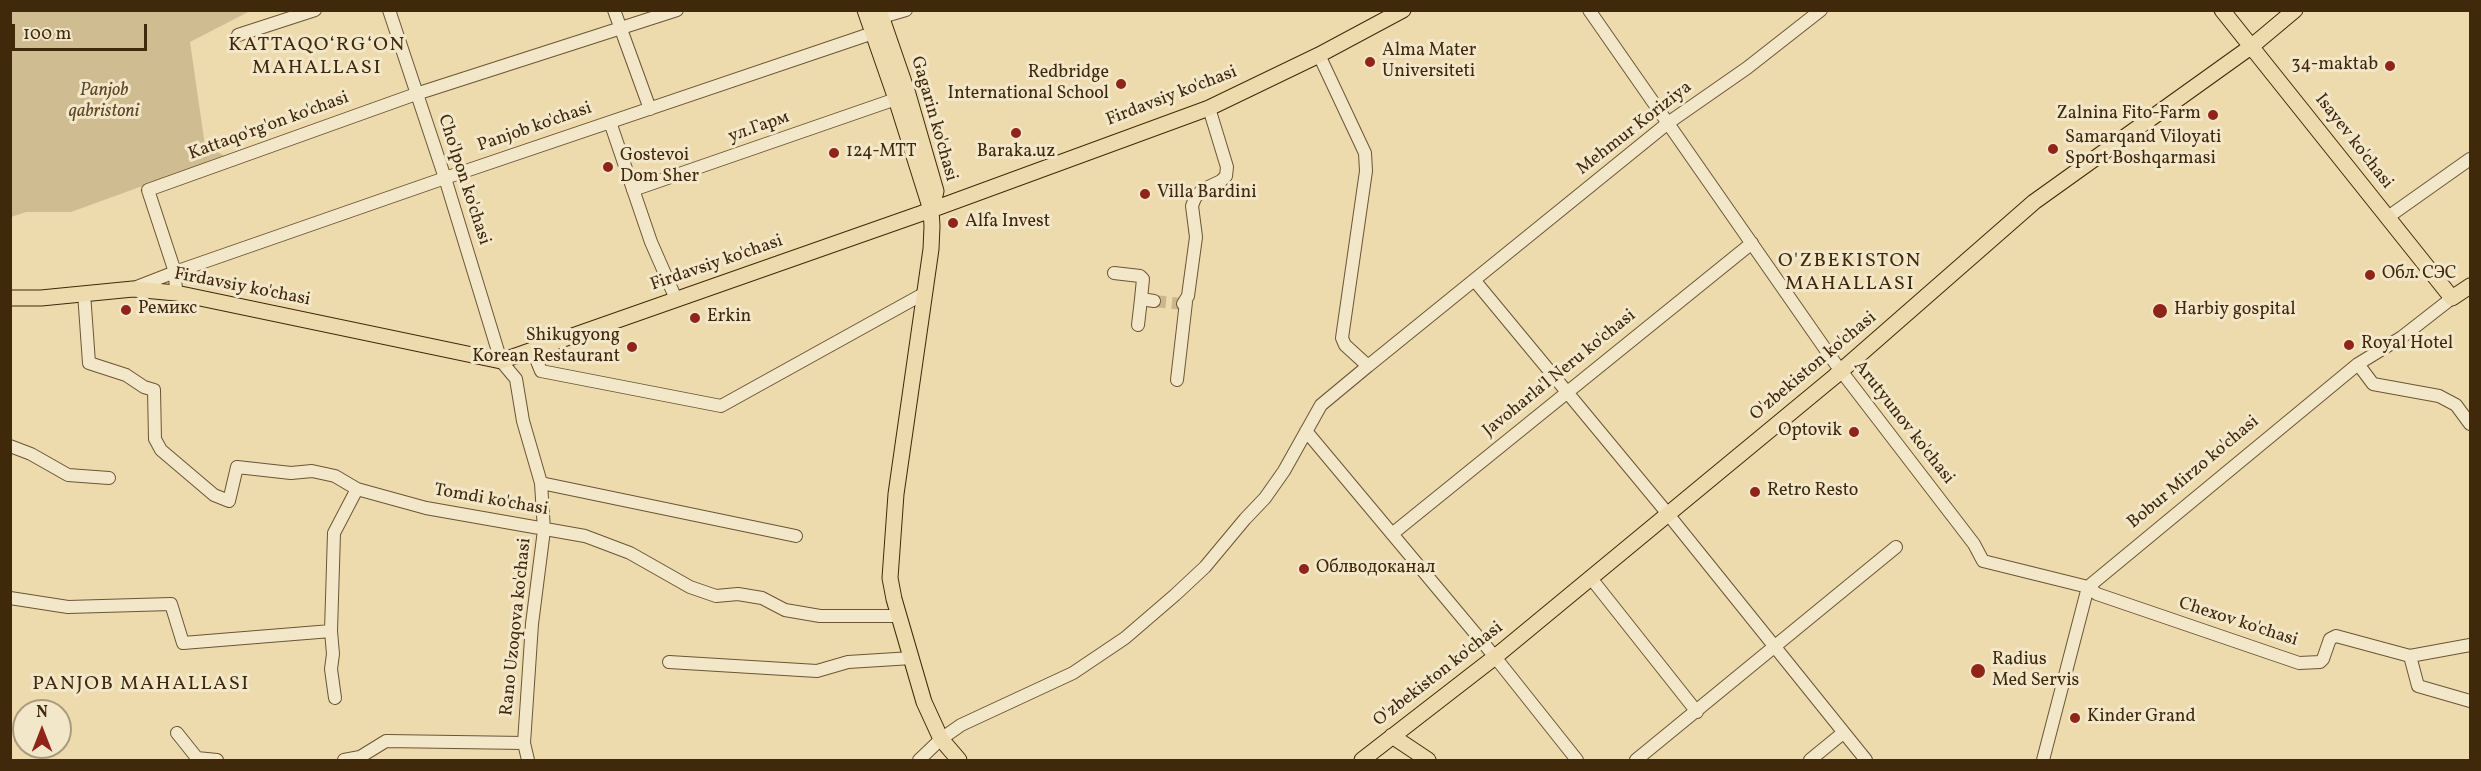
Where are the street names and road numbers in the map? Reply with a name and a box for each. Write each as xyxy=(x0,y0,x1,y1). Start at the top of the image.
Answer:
street label: Gagarin ko'chasi xyxy=(905,54,961,184)
street label: Firdavsiy ko'chasi xyxy=(1103,62,1241,132)
street label: Mehmur Koriziya xyxy=(1573,77,1697,181)
street label: Kattaqo'rg'on ko'chasi xyxy=(186,88,352,166)
street label: Isayev ko'chasi xyxy=(2309,90,2397,194)
street label: Panjob ko'chasi xyxy=(475,98,595,158)
street label: ул.Гарм xyxy=(726,108,792,148)
street label: Cho'lpon ko'chasi xyxy=(432,112,494,248)
street label: Firdavsiy ko'chasi xyxy=(648,231,786,297)
street label: Firdavsiy ko'chasi xyxy=(172,264,312,312)
street label: Javoharla'l Neru ko'chasi xyxy=(1479,306,1641,442)
street label: O'zbekiston ko'chasi xyxy=(1746,308,1882,426)
street label: Arutyunov ko'chasi xyxy=(1848,357,1958,489)
street label: Bobur Mirzo ko'chasi xyxy=(2124,412,2264,534)
street label: Tomdi ko'chasi xyxy=(432,480,550,522)
street label: Rano Uzoqova ko'chasi xyxy=(497,537,537,717)
street label: Chexov ko'chasi xyxy=(2176,594,2300,652)
street label: O'zbekiston ko'chasi xyxy=(1370,618,1508,732)

